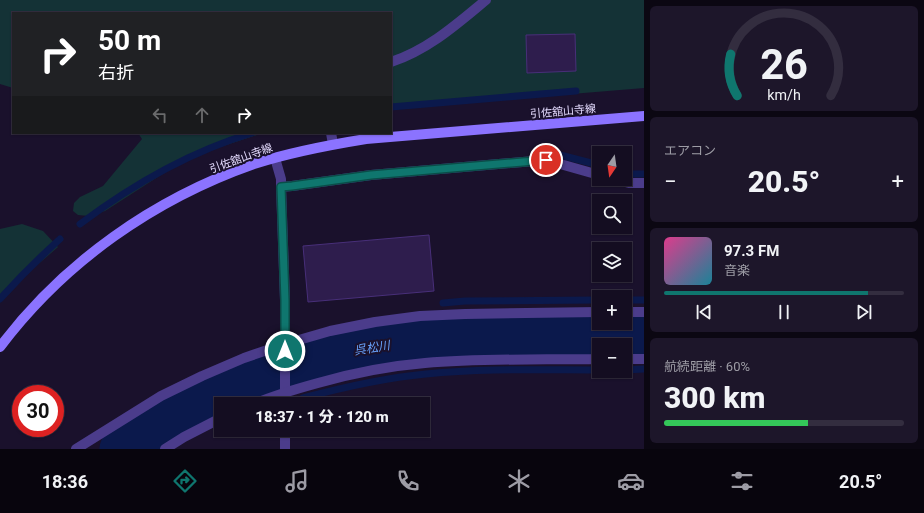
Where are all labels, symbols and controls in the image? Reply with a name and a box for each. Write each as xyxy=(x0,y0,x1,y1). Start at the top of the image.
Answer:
text: 50 m xyxy=(98,24,161,57)
icon: right xyxy=(32,28,84,80)
text: 26 xyxy=(760,40,808,89)
text: 右折 xyxy=(98,62,134,83)
text: km/h xyxy=(767,87,801,103)
street label: 引佐舘山寺線 xyxy=(530,102,596,121)
icon: left xyxy=(149,104,171,126)
icon: ahead xyxy=(191,104,213,126)
icon: right xyxy=(233,104,255,126)
street label: 引佐舘山寺線 xyxy=(208,141,274,176)
pin xyxy=(529,143,563,177)
text: エアコン xyxy=(664,143,716,158)
north arrow xyxy=(592,146,632,186)
map controls xyxy=(592,146,632,378)
icon: arrive xyxy=(535,149,557,171)
text: 20.5° xyxy=(748,164,820,199)
text: − xyxy=(664,169,677,194)
text: + xyxy=(892,169,904,194)
button: search xyxy=(592,194,632,234)
button: layers xyxy=(592,242,632,282)
text: 97.3 FM xyxy=(724,242,779,260)
text: 音楽 xyxy=(724,263,750,278)
button: + xyxy=(592,290,632,330)
icon: previous xyxy=(693,301,715,323)
icon: pause xyxy=(773,301,795,323)
icon: next xyxy=(853,301,875,323)
position arrow xyxy=(264,330,306,372)
water label: 呉松川 xyxy=(353,338,393,358)
button: − xyxy=(592,338,632,378)
text: 航続距離 · 60% xyxy=(664,359,750,374)
text: 300 km xyxy=(664,380,766,415)
speed limit sign: 30 xyxy=(12,385,64,437)
text: 18:37 · 1 分 · 120 m xyxy=(255,408,389,426)
icon: directions xyxy=(171,467,199,495)
icon: music xyxy=(283,467,311,495)
icon: phone xyxy=(394,467,422,495)
icon: climate xyxy=(505,467,533,495)
icon: car xyxy=(617,467,645,495)
icon: filters xyxy=(728,467,756,495)
text: 18:36 xyxy=(42,471,88,492)
text: 20.5° xyxy=(839,471,882,492)

